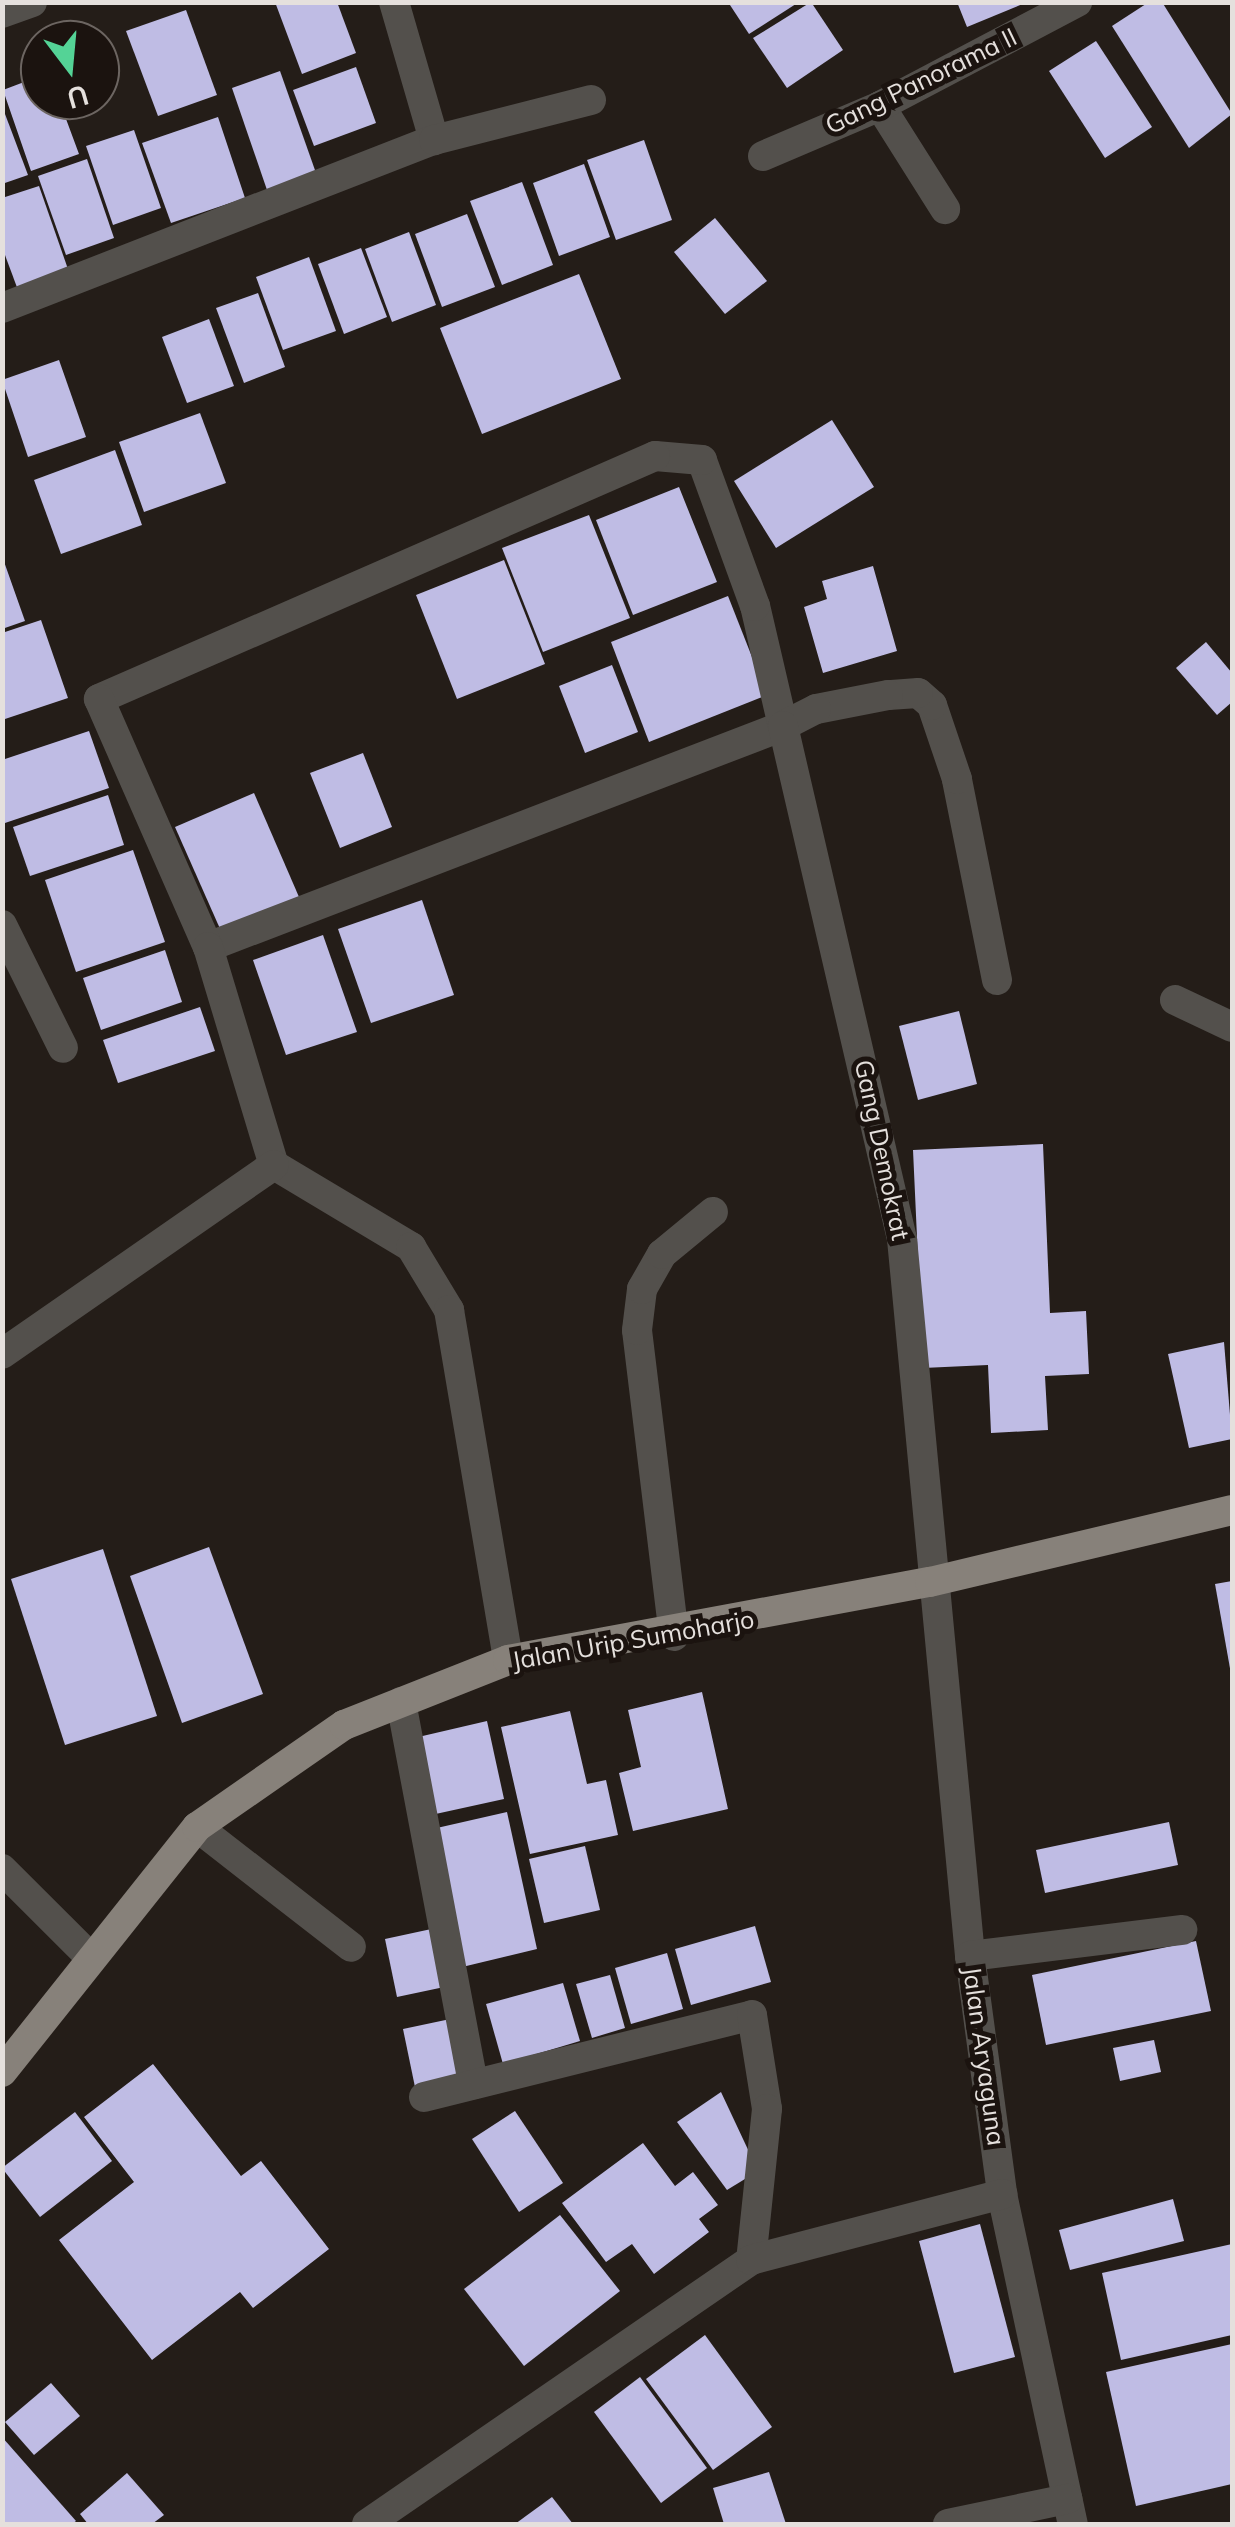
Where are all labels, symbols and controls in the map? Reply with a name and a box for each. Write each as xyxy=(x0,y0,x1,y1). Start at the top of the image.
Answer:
north arrow xyxy=(20,20,120,120)
street label: Gang Panorama II xyxy=(820,22,1022,140)
text: U xyxy=(63,78,93,117)
street label: Gang Demokrat xyxy=(848,1057,916,1243)
street label: Jalan Urip Sumoharjo xyxy=(510,1604,756,1676)
street label: Jalan Aryaguna xyxy=(957,1964,1011,2148)

